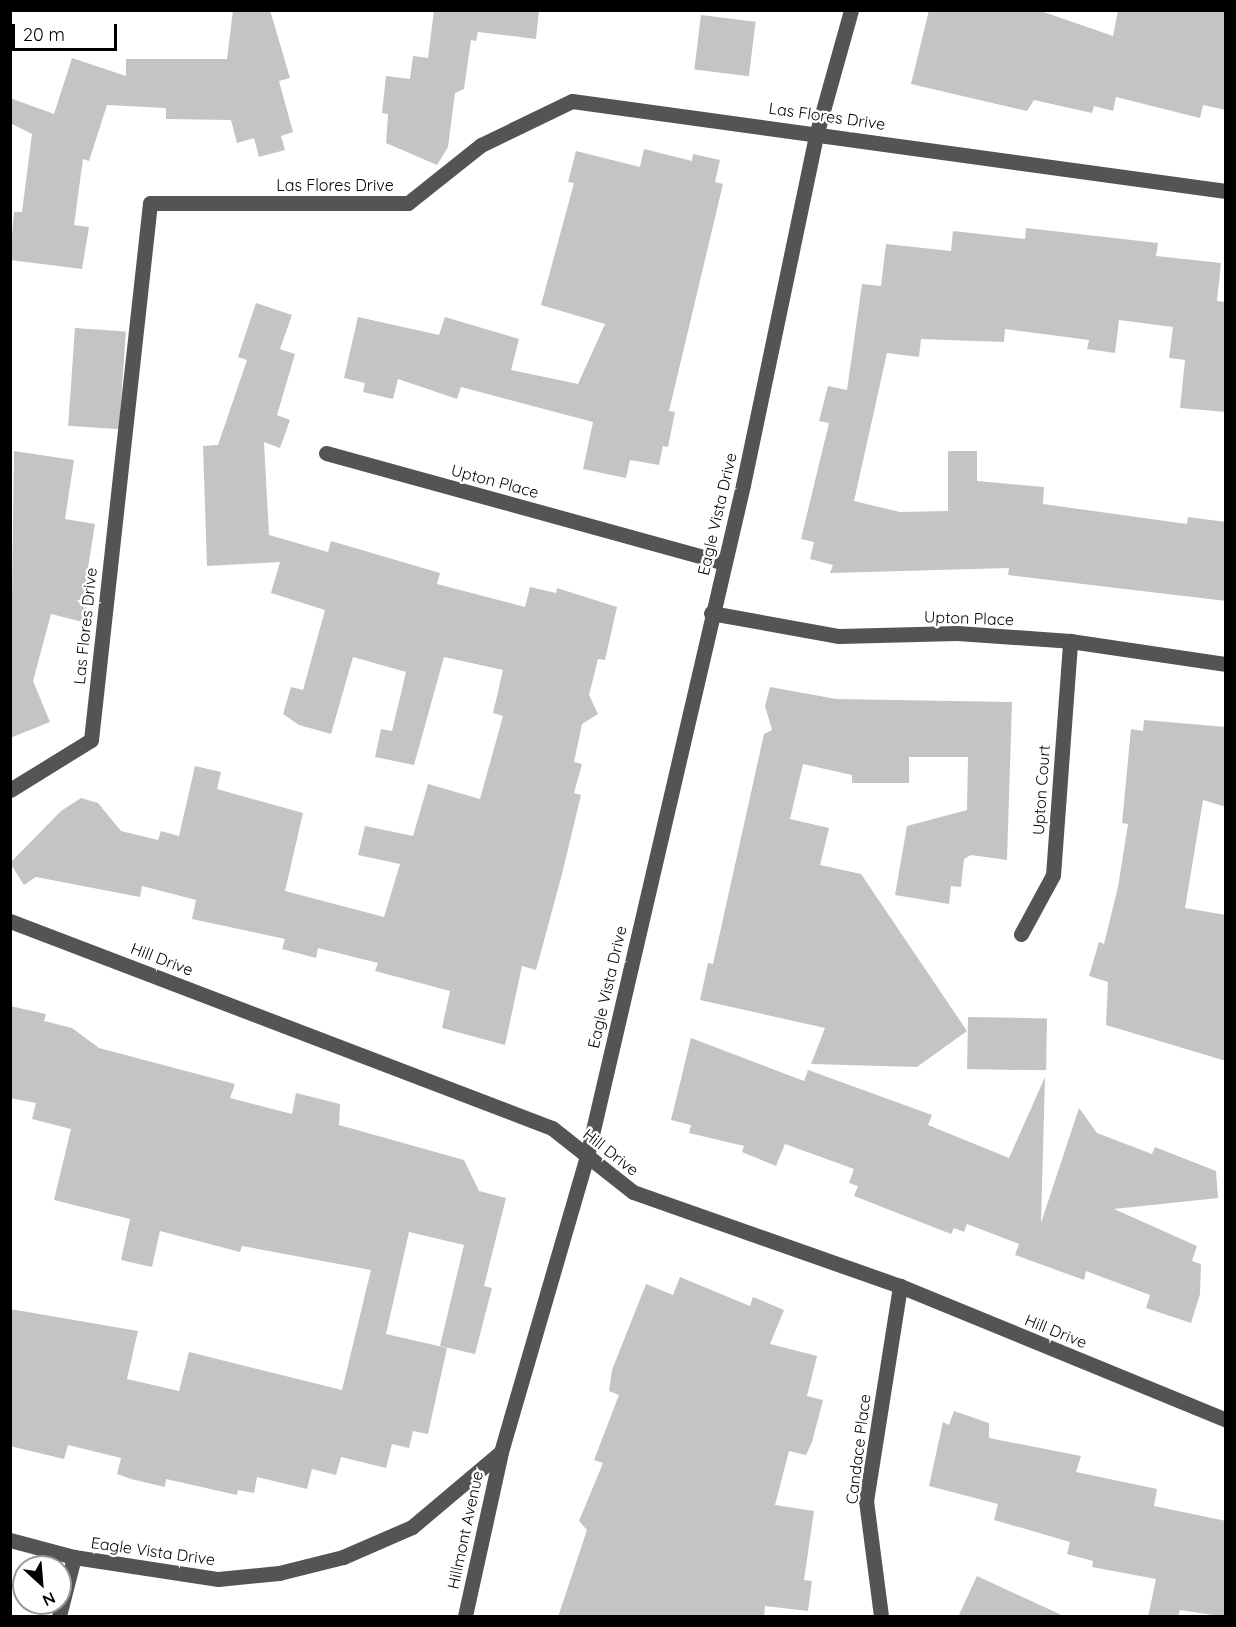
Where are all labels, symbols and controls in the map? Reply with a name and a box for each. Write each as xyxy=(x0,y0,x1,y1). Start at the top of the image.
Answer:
scale bar xyxy=(15,12,120,50)
text: 20 m xyxy=(23,23,65,46)
street label: Las Flores Drive xyxy=(767,98,887,134)
street label: Las Flores Drive xyxy=(276,175,394,195)
street label: Eagle Vista Drive xyxy=(694,451,740,577)
street label: Upton Place xyxy=(449,460,541,502)
street label: Las Flores Drive xyxy=(69,567,101,685)
street label: Upton Place xyxy=(924,607,1014,629)
street label: Upton Court xyxy=(1028,744,1054,836)
street label: Eagle Vista Drive xyxy=(584,924,630,1050)
street label: Hill Drive xyxy=(128,938,196,980)
street label: Hill Drive xyxy=(579,1124,643,1180)
street label: Hill Drive xyxy=(1022,1310,1090,1352)
street label: Candace Place xyxy=(842,1393,874,1505)
street label: Hillmont Avenue xyxy=(443,1469,487,1591)
street label: Eagle Vista Drive xyxy=(90,1533,216,1569)
north arrow xyxy=(12,1555,72,1615)
text: N xyxy=(39,1588,59,1611)

